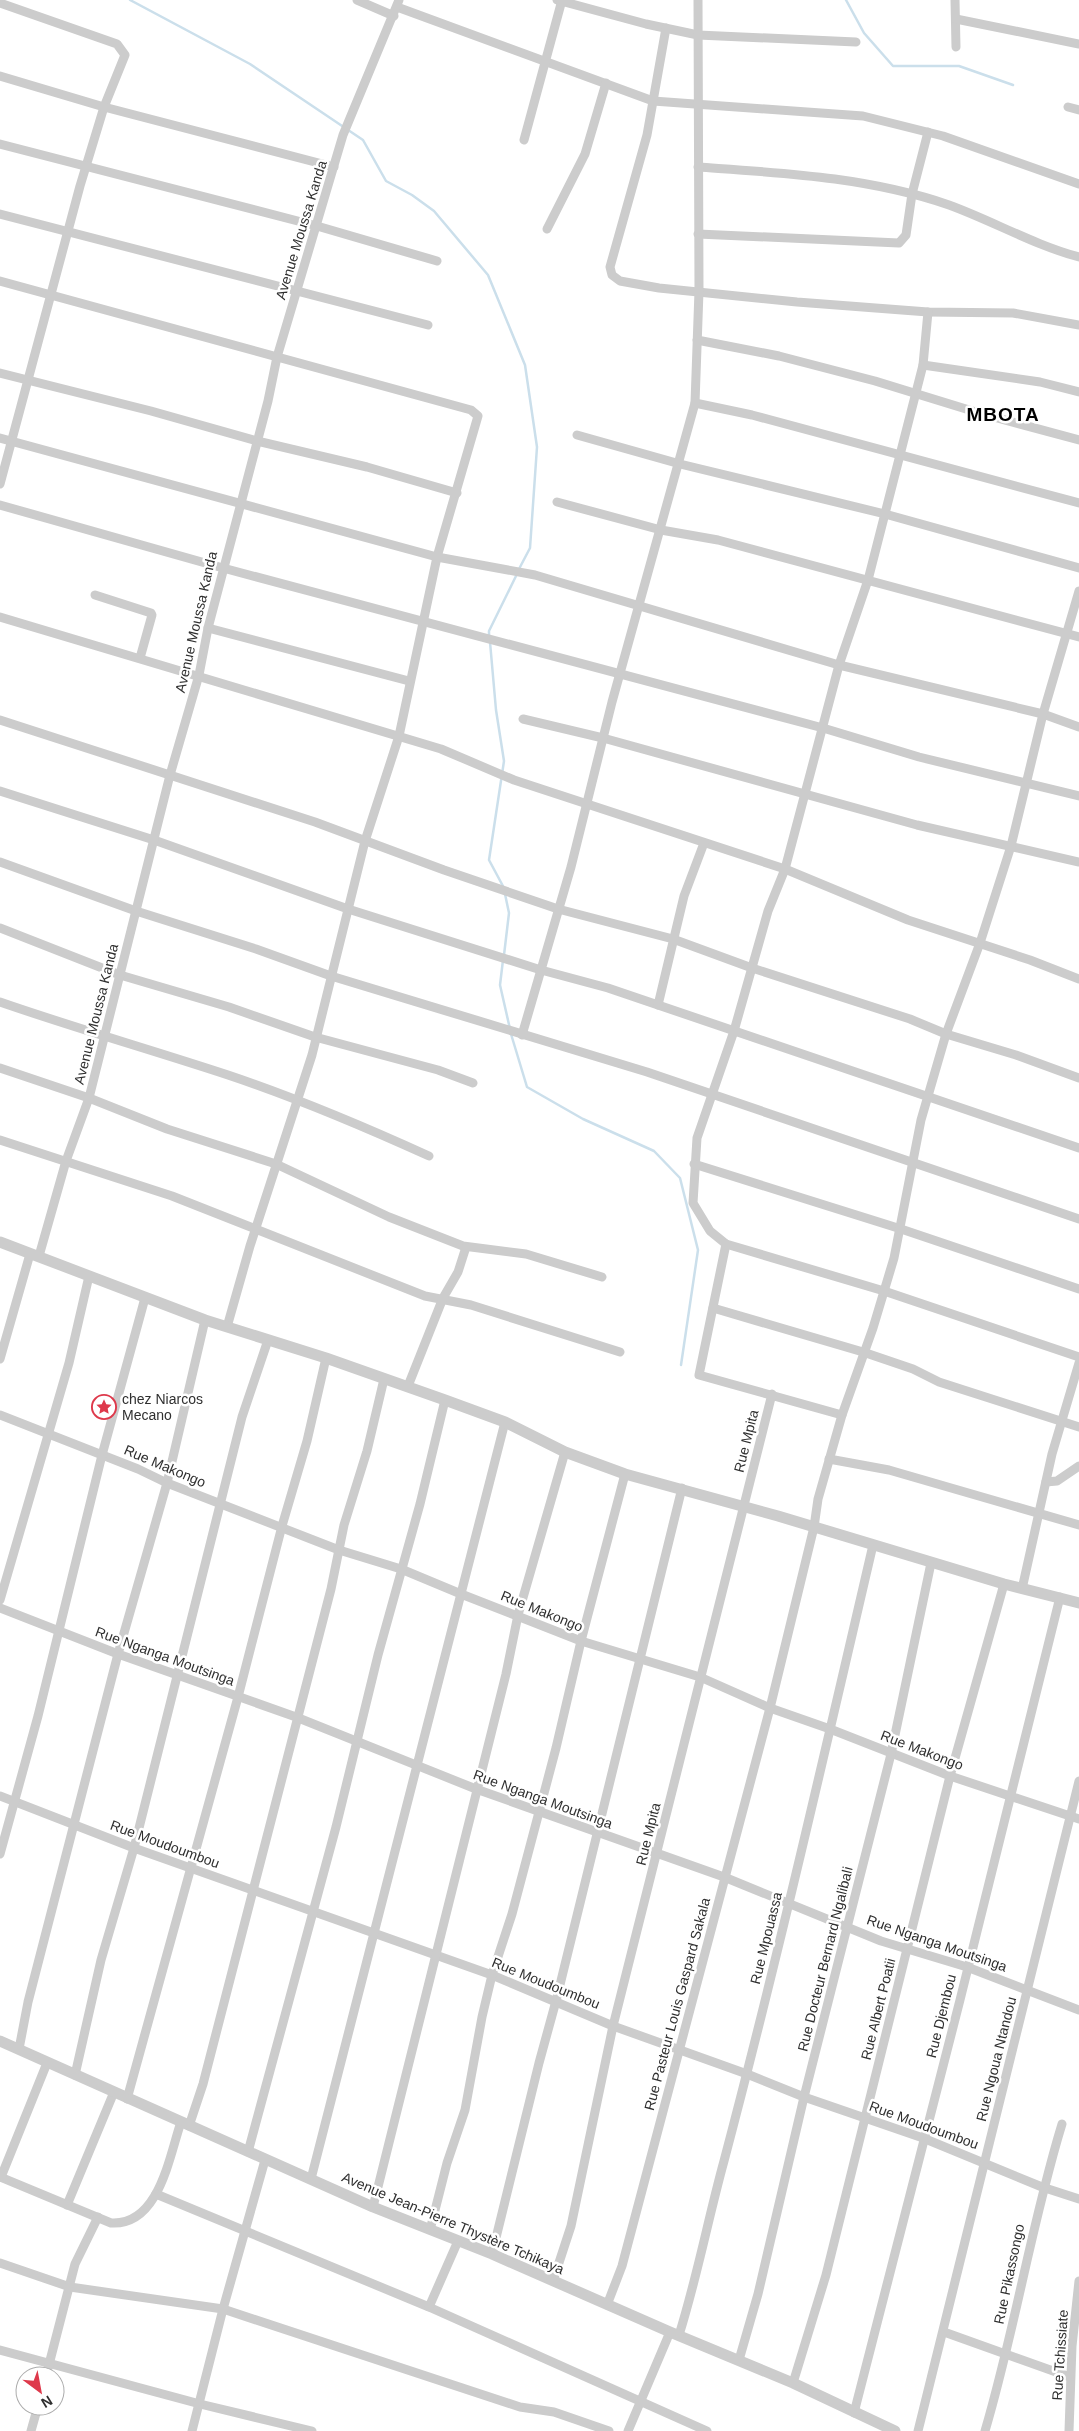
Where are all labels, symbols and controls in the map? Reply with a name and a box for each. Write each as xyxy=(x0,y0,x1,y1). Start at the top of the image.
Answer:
street label: Avenue Moussa Kanda xyxy=(272,158,330,301)
district label: MBOTA xyxy=(966,404,1040,425)
street label: Avenue Moussa Kanda xyxy=(172,550,220,694)
street label: Avenue Moussa Kanda xyxy=(71,942,121,1086)
place label: chez Niarcos Mecano xyxy=(122,1391,203,1423)
place icon: chez Niarcos Mecano xyxy=(91,1394,117,1420)
street label: Rue Mpita xyxy=(731,1408,762,1474)
street label: Rue Makongo xyxy=(122,1442,208,1490)
street label: Rue Makongo xyxy=(499,1587,586,1635)
street label: Rue Nganga Moutsinga xyxy=(93,1623,237,1689)
street label: Rue Makongo xyxy=(878,1727,966,1773)
street label: Rue Nganga Moutsinga xyxy=(471,1766,615,1832)
street label: Rue Mpita xyxy=(633,1801,664,1867)
street label: Rue Moudoumbou xyxy=(108,1817,222,1871)
street label: Rue Docteur Bernard Ngalibali xyxy=(794,1865,856,2053)
street label: Rue Mpouassa xyxy=(747,1890,785,1986)
street label: Rue Pasteur Louis Gaspard Sakala xyxy=(641,1896,713,2112)
street label: Rue Nganga Moutsinga xyxy=(865,1911,1009,1975)
street label: Rue Moudoumbou xyxy=(490,1954,602,2012)
street label: Rue Albert Poatii xyxy=(858,1956,898,2062)
street label: Rue Djembou xyxy=(923,1973,959,2059)
street label: Rue Ngoua Ntandou xyxy=(973,1995,1019,2123)
street label: Rue Moudoumbou xyxy=(867,2098,981,2152)
street label: Avenue Jean-Pierre Thystère Tchikaya xyxy=(340,2169,567,2277)
street label: Rue Pikassongo xyxy=(991,2222,1027,2326)
street label: Rue Tchissiate xyxy=(1049,2309,1071,2401)
north arrow xyxy=(15,2366,65,2416)
text: N xyxy=(38,2393,55,2411)

